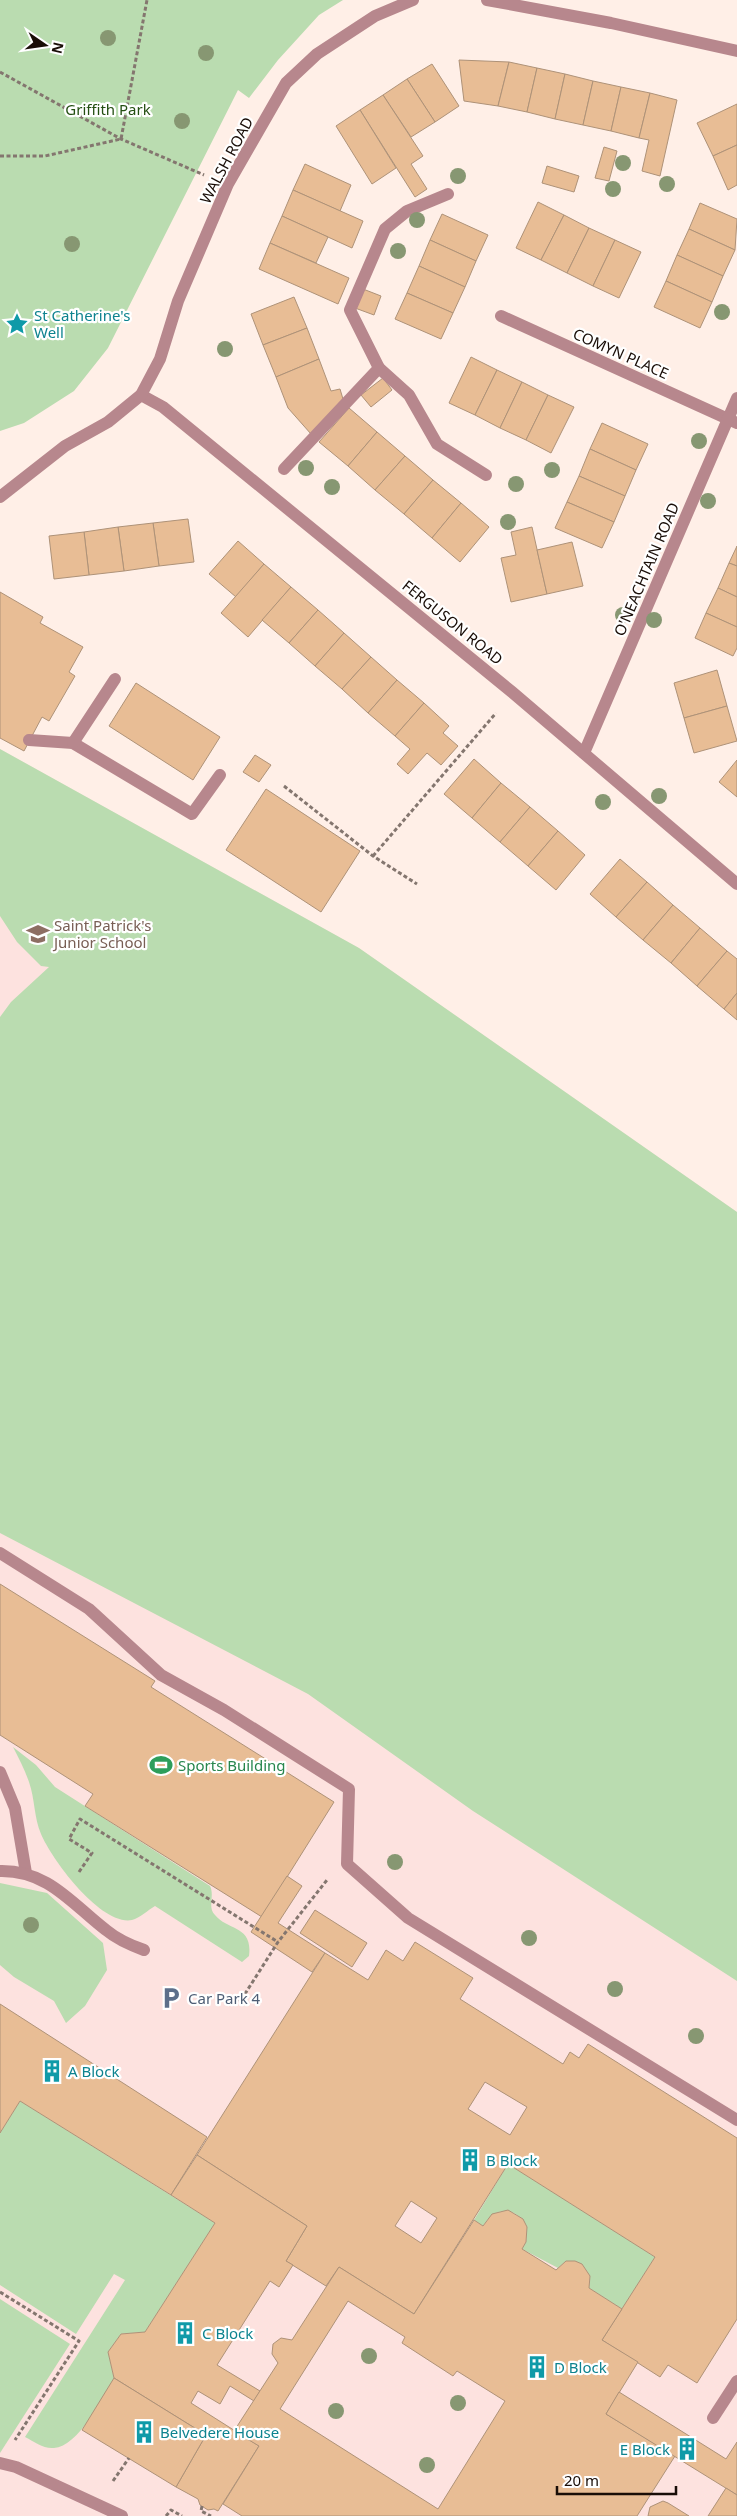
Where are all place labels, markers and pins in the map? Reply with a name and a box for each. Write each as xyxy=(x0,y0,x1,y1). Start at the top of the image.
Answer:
place label: St Catherine's Well xyxy=(34,305,130,342)
place icon: St Catherine's Well xyxy=(4,311,30,337)
place label: Saint Patrick's Junior School xyxy=(52,915,151,952)
school or university icon: Saint Patrick's Junior School xyxy=(25,921,51,947)
sports icon: Sports Building xyxy=(148,1752,174,1778)
place label: Sports Building xyxy=(178,1755,286,1775)
parking icon: Car Park 4 xyxy=(158,1985,184,2011)
place label: Car Park 4 xyxy=(188,1988,261,2008)
building icon: A Block xyxy=(39,2058,65,2084)
place label: A Block xyxy=(68,2061,119,2081)
building icon: B Block xyxy=(457,2147,483,2173)
place label: B Block xyxy=(486,2150,538,2170)
building icon: C Block xyxy=(172,2320,198,2346)
place label: C Block xyxy=(202,2323,253,2343)
building icon: D Block xyxy=(524,2354,550,2380)
place label: D Block xyxy=(554,2357,607,2377)
building icon: Belvedere House xyxy=(131,2419,157,2445)
place label: Belvedere House xyxy=(160,2422,279,2442)
building icon: E Block xyxy=(674,2436,700,2462)
place label: E Block xyxy=(620,2439,670,2459)

